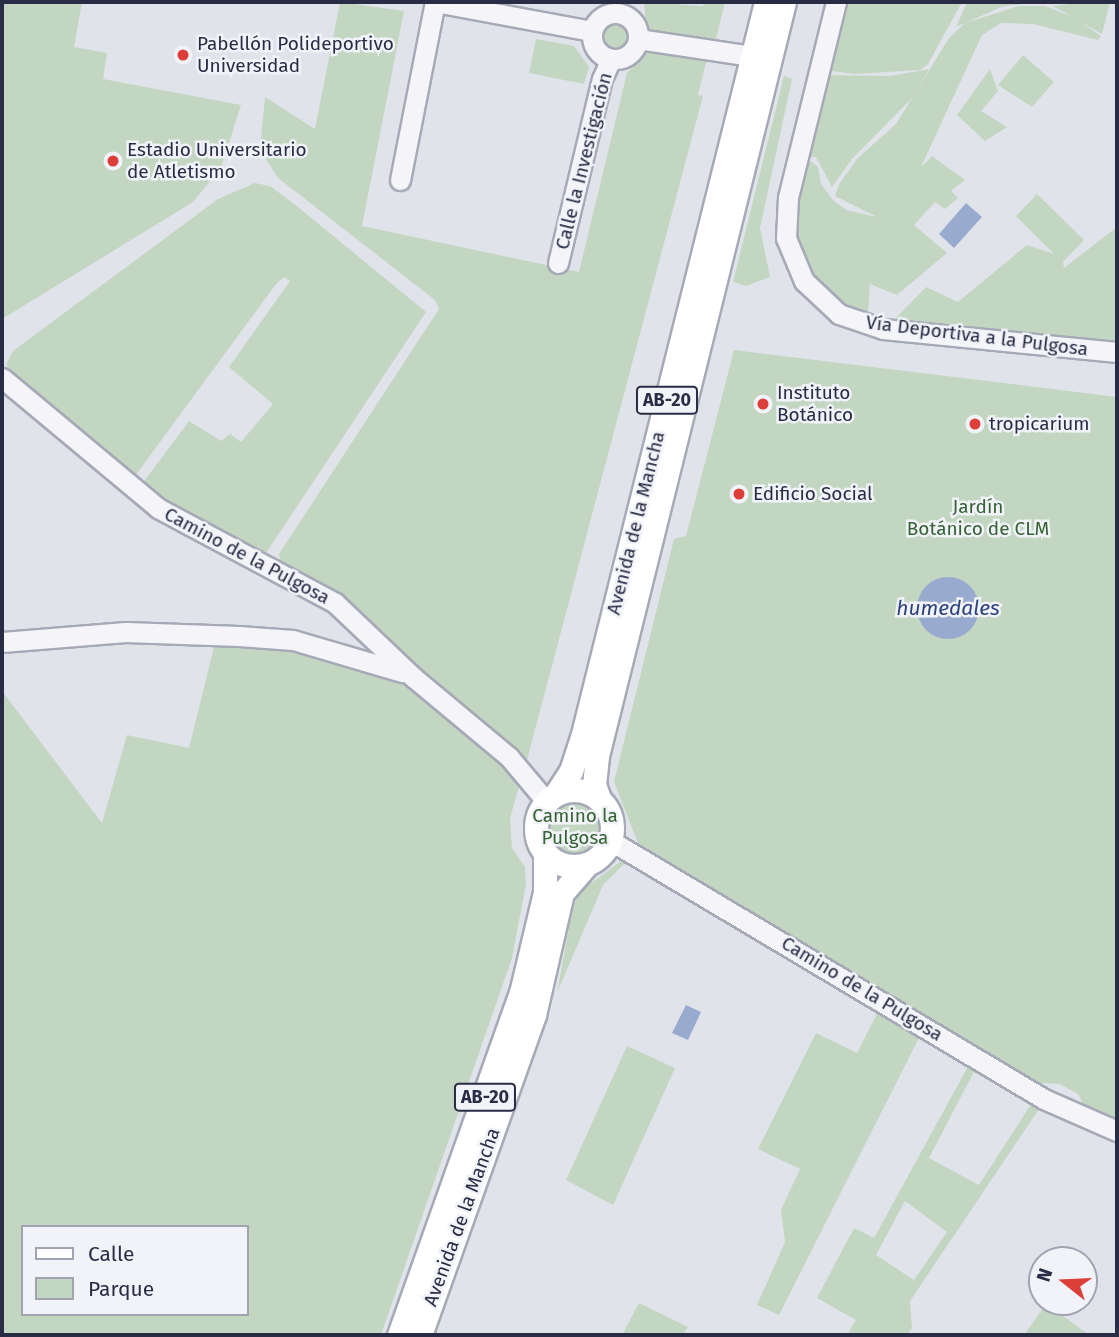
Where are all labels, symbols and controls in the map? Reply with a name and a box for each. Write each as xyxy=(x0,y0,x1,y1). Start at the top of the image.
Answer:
place label: Pabellón Polideportivo Universidad xyxy=(197,33,394,77)
marker: Pabellón Polideportivo Universidad xyxy=(175,47,191,63)
street label: Calle la Investigación xyxy=(551,70,617,252)
place label: Estadio Universitario de Atletismo xyxy=(127,139,307,183)
marker: Estadio Universitario de Atletismo xyxy=(105,153,121,169)
street label: Vía Deportiva a la Pulgosa xyxy=(865,311,1089,361)
place label: Instituto Botánico xyxy=(777,382,853,426)
road number: AB-20 xyxy=(636,386,698,414)
marker: Instituto Botánico xyxy=(755,396,771,412)
place label: tropicarium xyxy=(989,413,1090,435)
marker: tropicarium xyxy=(967,416,983,432)
street label: Avenida de la Mancha xyxy=(602,429,670,617)
place label: Edificio Social xyxy=(753,483,873,505)
marker: Edificio Social xyxy=(731,486,747,502)
park label: Jardín Botánico de CLM xyxy=(907,496,1049,540)
street label: Camino de la Pulgosa xyxy=(160,503,334,609)
water label: humedales xyxy=(896,595,1000,621)
park label: Camino la Pulgosa xyxy=(532,805,618,849)
street label: Camino de la Pulgosa xyxy=(777,932,947,1046)
road number: AB-20 xyxy=(454,1082,516,1112)
street label: Avenida de la Mancha xyxy=(419,1125,505,1309)
legend xyxy=(21,1225,248,1316)
text: Calle xyxy=(88,1241,134,1267)
north arrow xyxy=(1028,1246,1098,1316)
text: N xyxy=(1032,1265,1057,1285)
text: Parque xyxy=(88,1276,154,1302)

